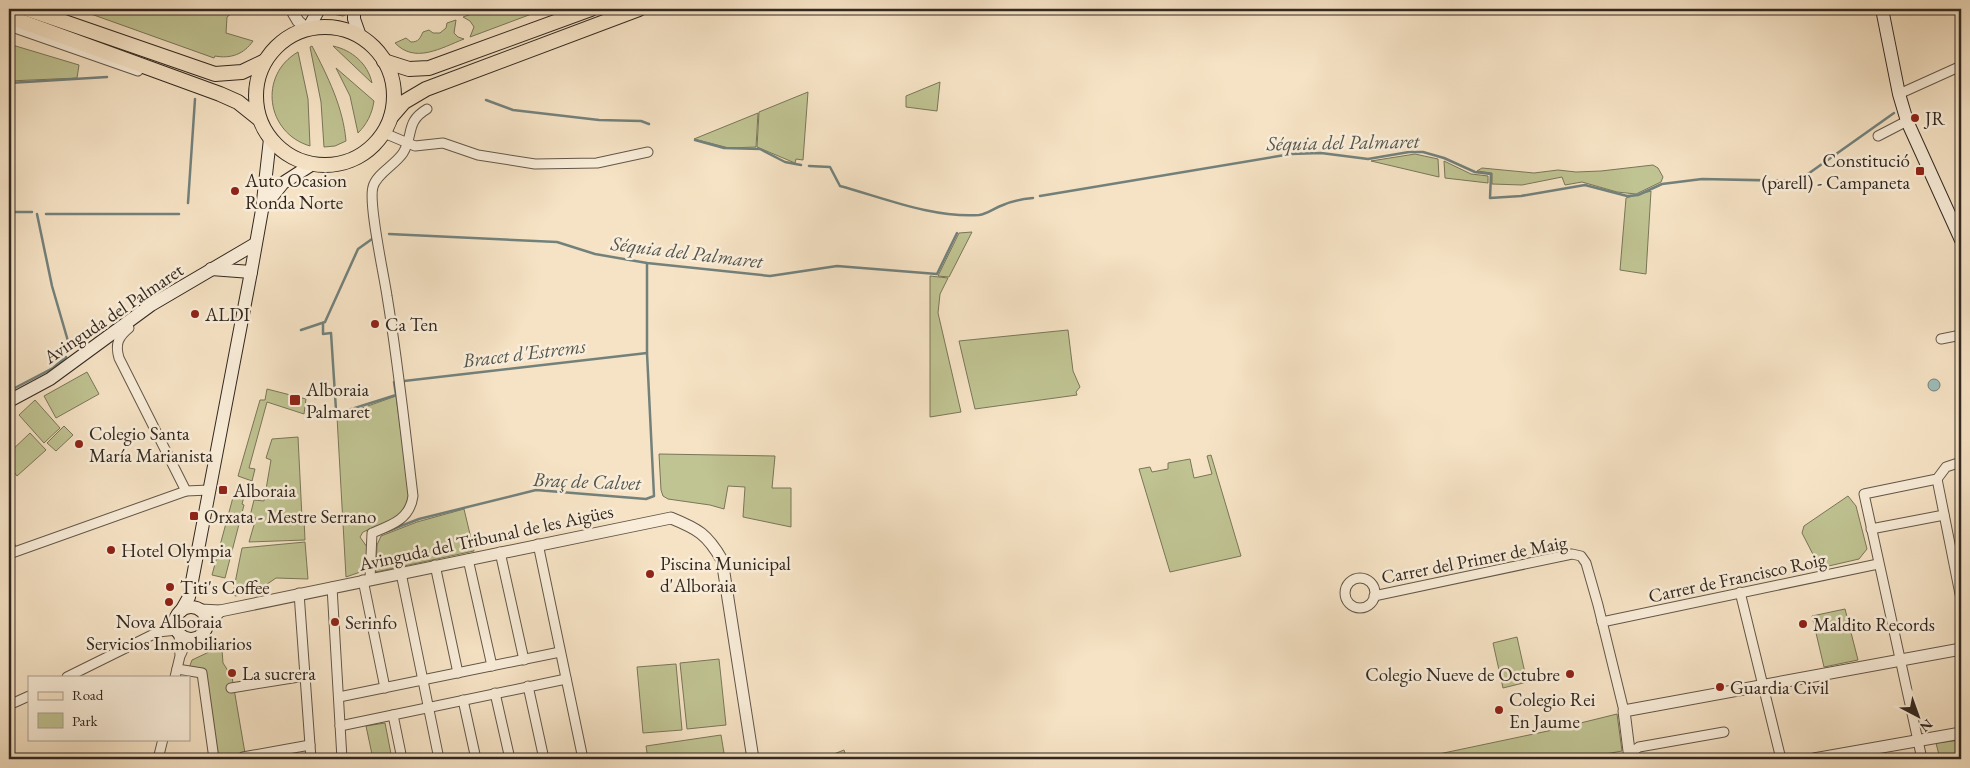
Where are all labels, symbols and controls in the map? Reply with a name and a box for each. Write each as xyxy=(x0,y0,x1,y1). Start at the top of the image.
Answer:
place label: JR xyxy=(1923,106,1945,131)
marker: JR xyxy=(1909,112,1921,124)
water label: Séquia del Palmaret xyxy=(1265,128,1421,157)
place label: Constitució (parell) - Campaneta xyxy=(1761,148,1910,195)
marker: Constitució (parell) - Campaneta xyxy=(1914,165,1926,177)
place label: Auto Ocasion Ronda Norte xyxy=(244,168,347,215)
marker: Auto Ocasion Ronda Norte xyxy=(229,185,241,197)
water label: Séquia del Palmaret xyxy=(608,230,766,275)
street label: Avinguda del Palmaret xyxy=(38,257,188,370)
place label: ALDI xyxy=(204,302,251,327)
marker: ALDI xyxy=(189,308,201,320)
place label: Ca Ten xyxy=(385,312,438,337)
marker: Ca Ten xyxy=(369,318,381,330)
water label: Bracet d'Estrems xyxy=(460,333,587,374)
place label: Alboraia Palmaret xyxy=(305,377,370,424)
marker: Alboraia Palmaret xyxy=(288,393,302,407)
place label: Colegio Santa María Marianista xyxy=(89,421,213,468)
marker: Colegio Santa María Marianista xyxy=(73,438,85,450)
water label: Braç de Calvet xyxy=(532,466,643,496)
place label: Alboraia xyxy=(232,478,296,503)
marker: Alboraia xyxy=(217,484,229,496)
street label: Avinguda del Tribunal de les Aigües xyxy=(356,498,616,577)
place label: Orxata - Mestre Serrano xyxy=(204,504,376,529)
marker: Orxata - Mestre Serrano xyxy=(188,510,200,522)
street label: Carrer del Primer de Maig xyxy=(1379,529,1570,590)
place label: Hotel Olympia xyxy=(121,538,232,563)
marker: Hotel Olympia xyxy=(105,544,117,556)
street label: Carrer de Francisco Roig xyxy=(1646,546,1829,609)
place label: Piscina Municipal d'Alboraia xyxy=(660,551,791,598)
marker: Piscina Municipal d'Alboraia xyxy=(644,568,656,580)
place label: Titi's Coffee xyxy=(180,575,270,600)
marker: Titi's Coffee xyxy=(164,581,176,593)
marker: Nova Alboraia Servicios Inmobiliarios xyxy=(163,596,175,608)
place label: Nova Alboraia Servicios Inmobiliarios xyxy=(86,609,252,656)
place label: Serinfo xyxy=(345,610,397,635)
place label: Maldito Records xyxy=(1813,612,1935,637)
marker: Serinfo xyxy=(329,616,341,628)
marker: Maldito Records xyxy=(1797,618,1809,630)
place label: La sucrera xyxy=(242,661,316,686)
place label: Colegio Nueve de Octubre xyxy=(1365,662,1560,687)
marker: La sucrera xyxy=(226,667,238,679)
marker: Colegio Nueve de Octubre xyxy=(1564,668,1576,680)
place label: Guardia Civil xyxy=(1730,675,1830,700)
legend xyxy=(28,676,190,740)
marker: Guardia Civil xyxy=(1714,681,1726,693)
text: Road xyxy=(72,685,104,704)
place label: Colegio Rei En Jaume xyxy=(1509,687,1596,734)
north arrow xyxy=(1892,690,1942,740)
marker: Colegio Rei En Jaume xyxy=(1493,704,1505,716)
text: Park xyxy=(72,711,99,730)
text: N xyxy=(1916,715,1937,737)

